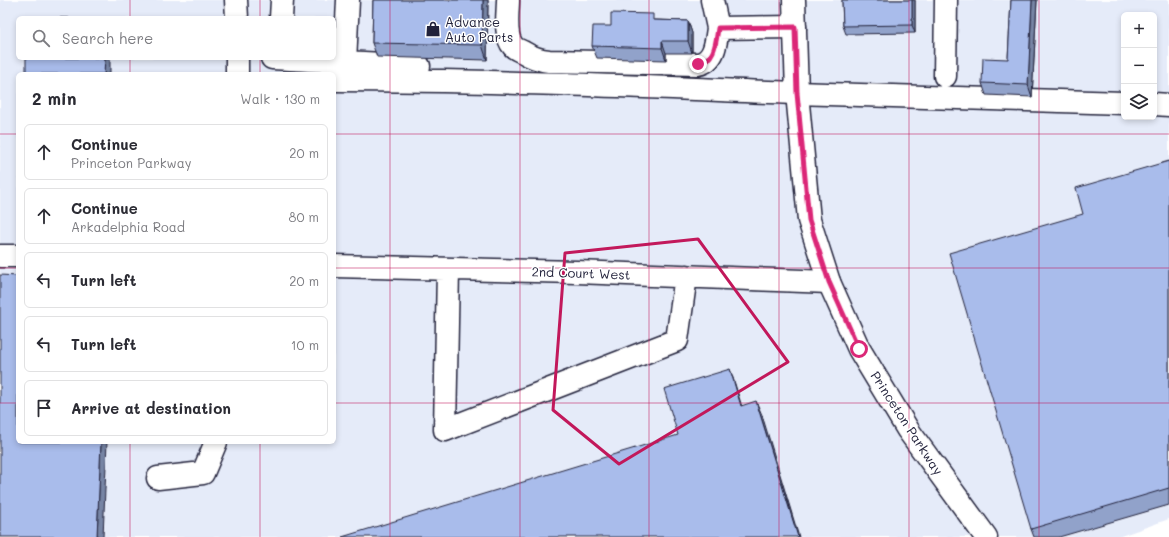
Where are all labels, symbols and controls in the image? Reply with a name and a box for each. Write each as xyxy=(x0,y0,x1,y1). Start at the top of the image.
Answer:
map controls xyxy=(1121,12,1157,120)
button: + xyxy=(1121,12,1157,48)
place label: Advance Auto Parts xyxy=(445,13,513,45)
search box xyxy=(16,16,336,60)
shop icon: Advance Auto Parts xyxy=(424,20,442,38)
icon: search xyxy=(30,27,52,49)
text: Search here xyxy=(62,28,153,48)
button: − xyxy=(1121,48,1157,84)
route end xyxy=(689,55,707,73)
button: layers xyxy=(1121,84,1157,120)
text: 2 min xyxy=(32,87,77,109)
text: Walk · 130 m xyxy=(240,90,320,107)
text: Continue xyxy=(71,134,138,154)
icon: ahead xyxy=(33,141,55,163)
text: 20 m xyxy=(289,144,319,161)
text: Princeton Parkway xyxy=(71,154,192,171)
text: Continue xyxy=(71,198,138,218)
icon: ahead xyxy=(33,205,55,227)
text: 80 m xyxy=(289,208,319,225)
text: Arkadelphia Road xyxy=(71,218,185,235)
street label: 2nd Court West xyxy=(531,262,631,283)
icon: left xyxy=(33,269,55,291)
text: Turn left xyxy=(71,270,136,290)
text: 20 m xyxy=(289,272,319,289)
icon: left xyxy=(33,333,55,355)
text: Turn left xyxy=(71,334,136,354)
text: 10 m xyxy=(291,336,319,353)
route start xyxy=(850,340,868,358)
street label: Princeton Parkway xyxy=(867,368,947,478)
icon: arrive xyxy=(33,397,55,419)
text: Arrive at destination xyxy=(71,398,231,418)

